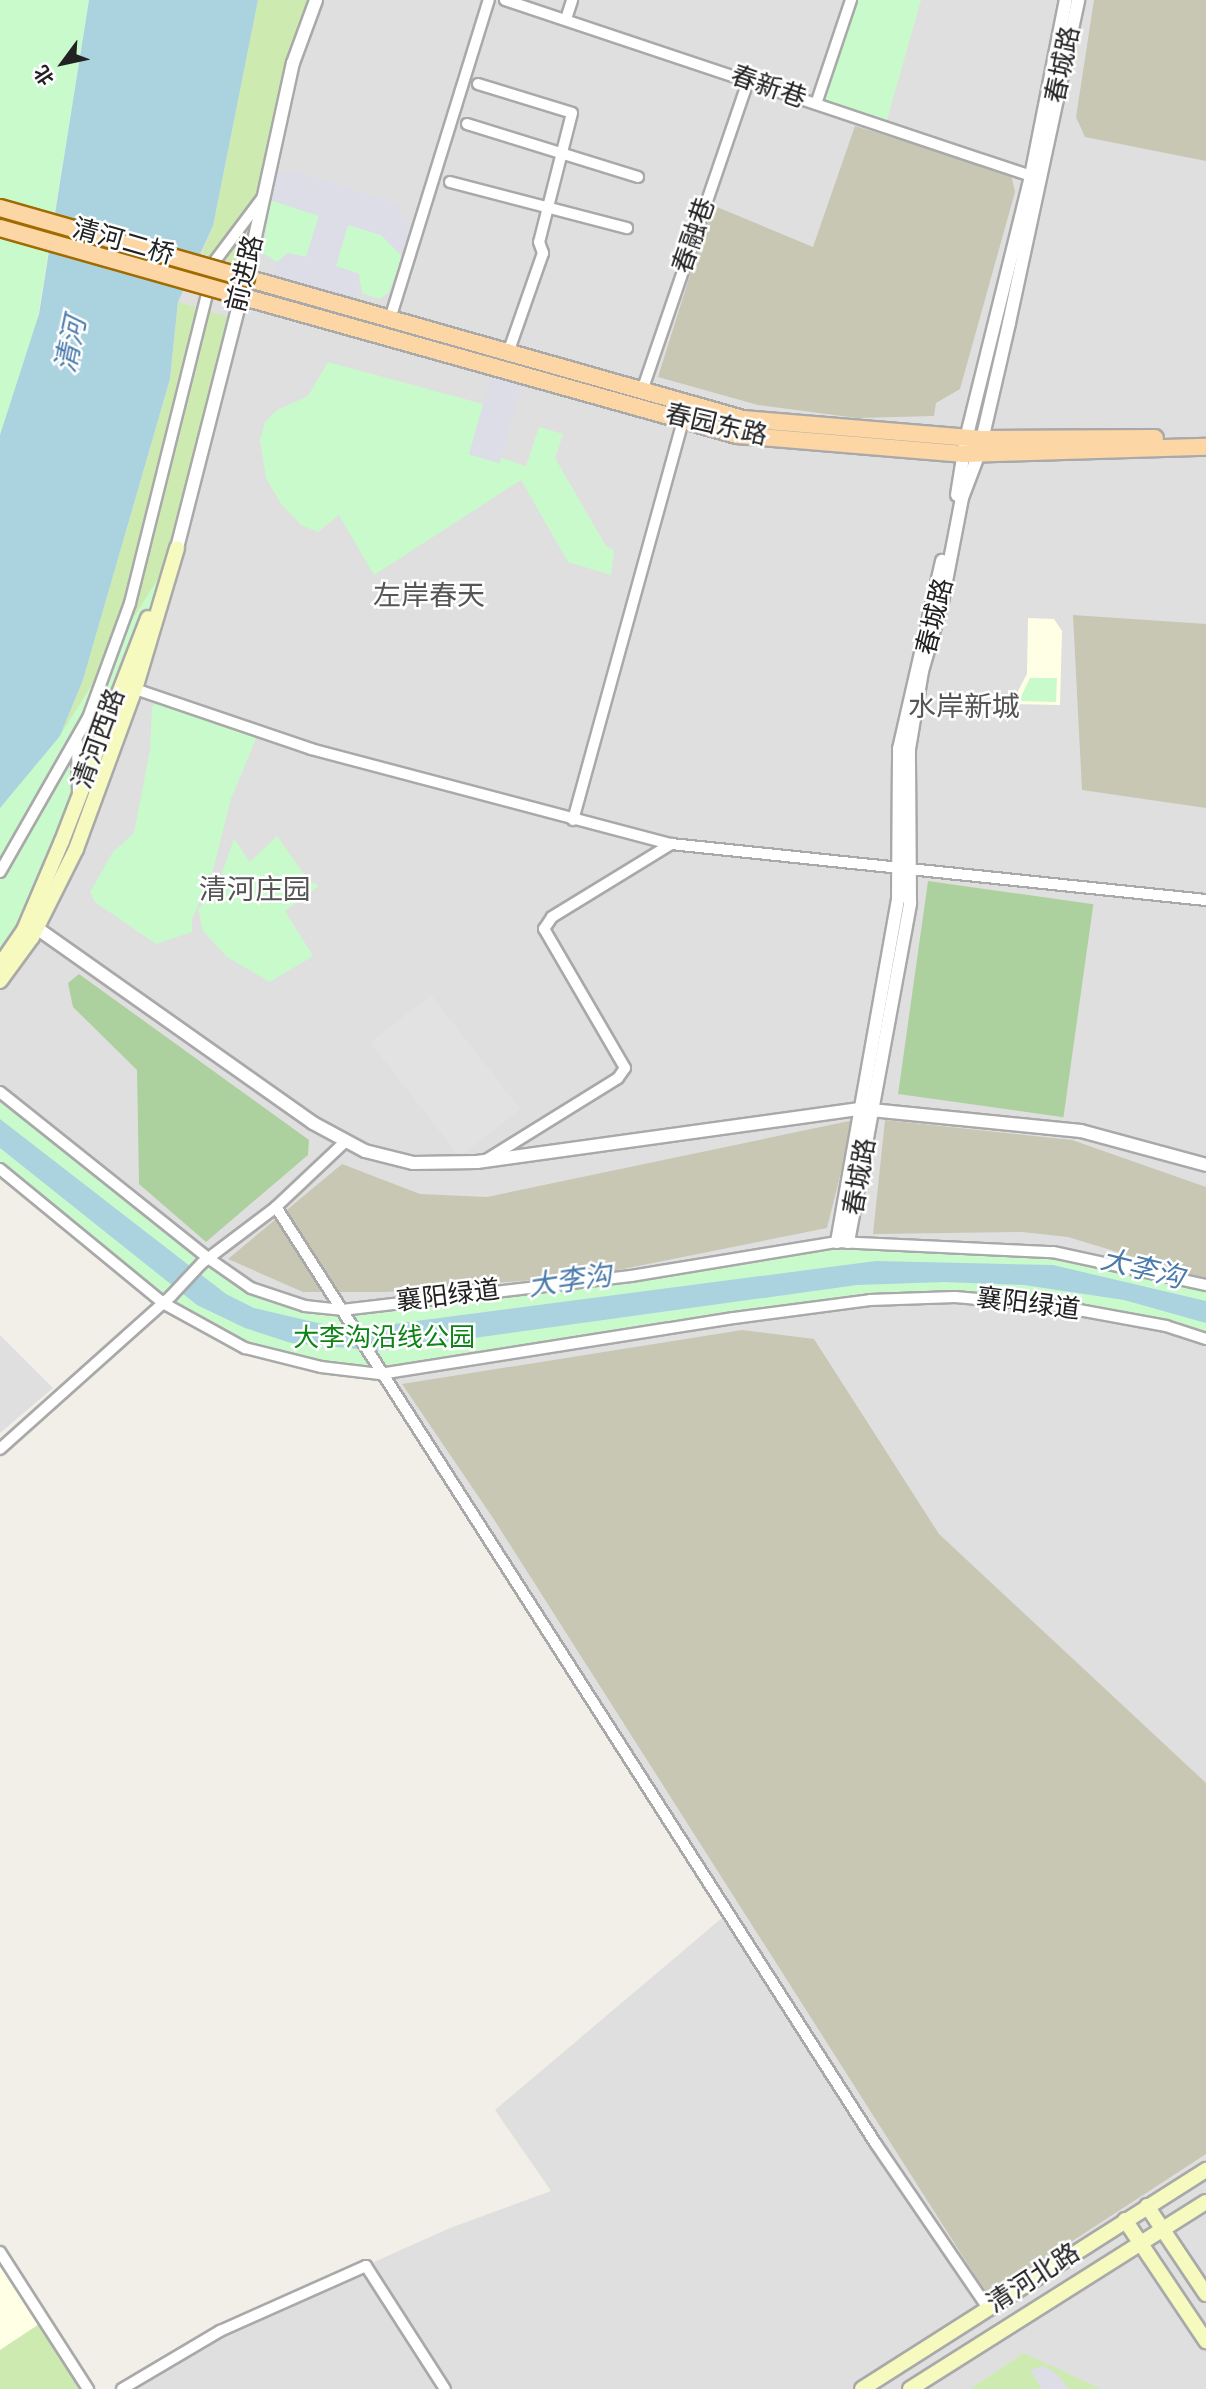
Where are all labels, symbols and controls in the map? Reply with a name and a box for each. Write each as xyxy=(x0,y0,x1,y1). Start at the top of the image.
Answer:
street label: 春城路 xyxy=(1041,24,1087,106)
north arrow xyxy=(28,28,98,98)
text: 北 xyxy=(30,60,60,89)
street label: 春新巷 xyxy=(726,61,810,115)
street label: 春融巷 xyxy=(668,194,722,278)
street label: 清河二桥 xyxy=(69,214,177,272)
street label: 前进路 xyxy=(221,232,271,316)
water label: 清河 xyxy=(50,314,94,376)
street label: 春园东路 xyxy=(662,399,770,453)
street label: 春城路 xyxy=(911,575,961,659)
district label: 左岸春天 xyxy=(373,580,485,614)
street label: 清河西路 xyxy=(68,685,132,793)
district label: 水岸新城 xyxy=(908,691,1020,725)
district label: 清河庄园 xyxy=(199,874,311,908)
street label: 春城路 xyxy=(839,1136,883,1218)
water label: 大李沟 xyxy=(1097,1244,1187,1296)
water label: 大李沟 xyxy=(526,1260,614,1304)
street label: 襄阳绿道 xyxy=(394,1275,502,1319)
street label: 襄阳绿道 xyxy=(974,1283,1082,1327)
park label: 大李沟沿线公园 xyxy=(293,1323,475,1355)
street label: 清河北路 xyxy=(982,2238,1086,2320)

